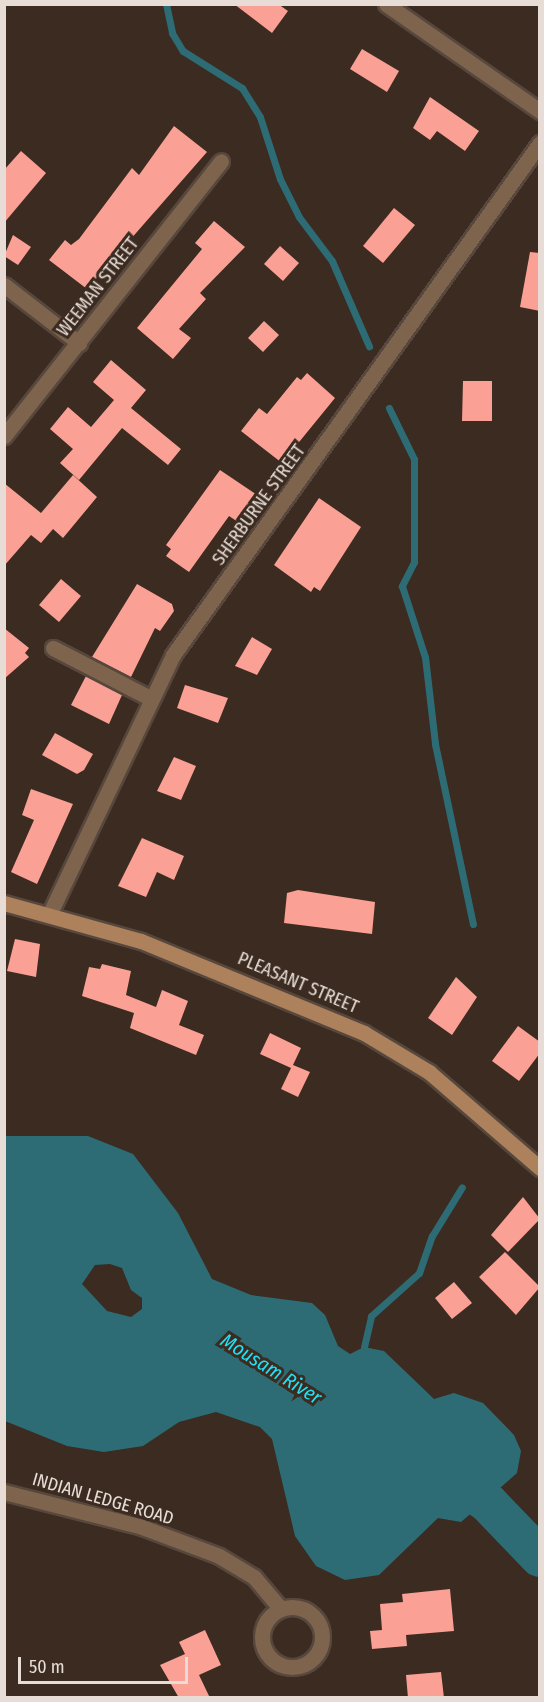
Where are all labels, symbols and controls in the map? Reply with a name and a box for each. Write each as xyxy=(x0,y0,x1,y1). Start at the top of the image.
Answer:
street label: WEEMAN STREET xyxy=(53,233,143,341)
street label: SHERBURNE STREET xyxy=(208,440,310,570)
street label: PLEASANT STREET xyxy=(234,948,362,1018)
water label: Mousam River xyxy=(216,1328,326,1410)
street label: INDIAN LEDGE ROAD xyxy=(30,1468,176,1530)
scale bar xyxy=(21,1645,190,1683)
text: 50 m xyxy=(29,1656,65,1678)

